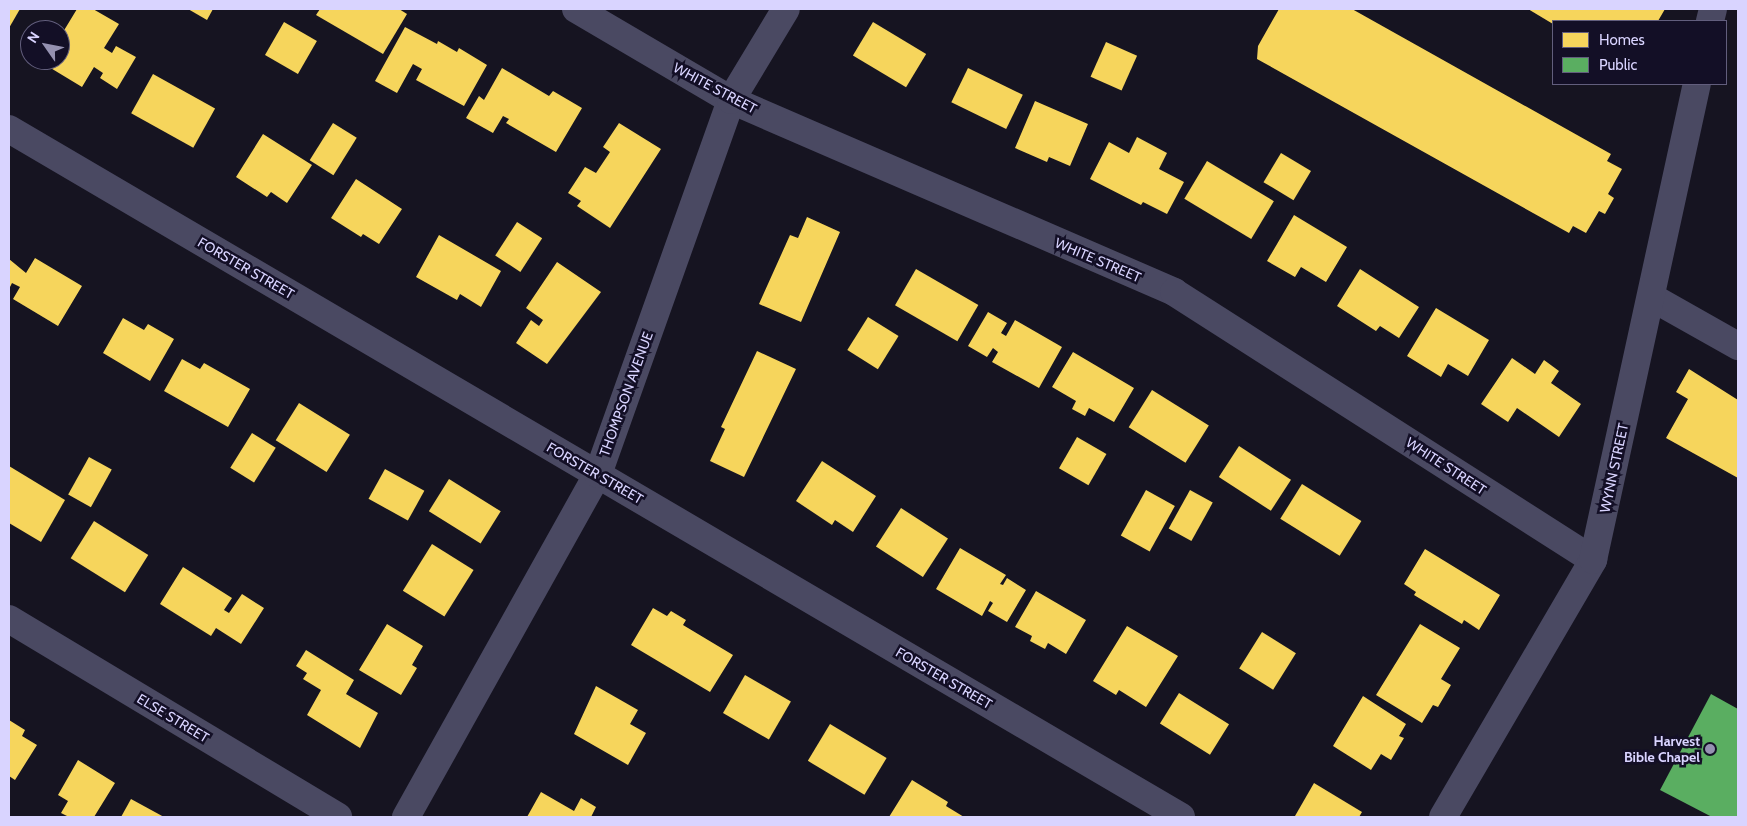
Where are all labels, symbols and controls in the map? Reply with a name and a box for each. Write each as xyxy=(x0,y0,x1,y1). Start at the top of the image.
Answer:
north arrow xyxy=(20,20,70,70)
legend xyxy=(1552,20,1727,85)
text: N xyxy=(23,28,44,46)
text: Homes xyxy=(1599,31,1645,49)
text: Public xyxy=(1599,56,1637,74)
street label: WHITE STREET xyxy=(670,59,760,117)
street label: FORSTER STREET xyxy=(195,234,297,302)
street label: WHITE STREET xyxy=(1052,234,1144,286)
street label: THOMPSON AVENUE xyxy=(596,329,656,459)
street label: WYNN STREET xyxy=(1596,422,1632,514)
street label: WHITE STREET xyxy=(1403,434,1489,498)
street label: FORSTER STREET xyxy=(544,439,646,507)
street label: FORSTER STREET xyxy=(893,644,995,712)
street label: ELSE STREET xyxy=(134,690,212,746)
place label: Harvest Bible Chapel xyxy=(1624,733,1700,766)
marker: Harvest Bible Chapel xyxy=(1704,743,1716,755)

